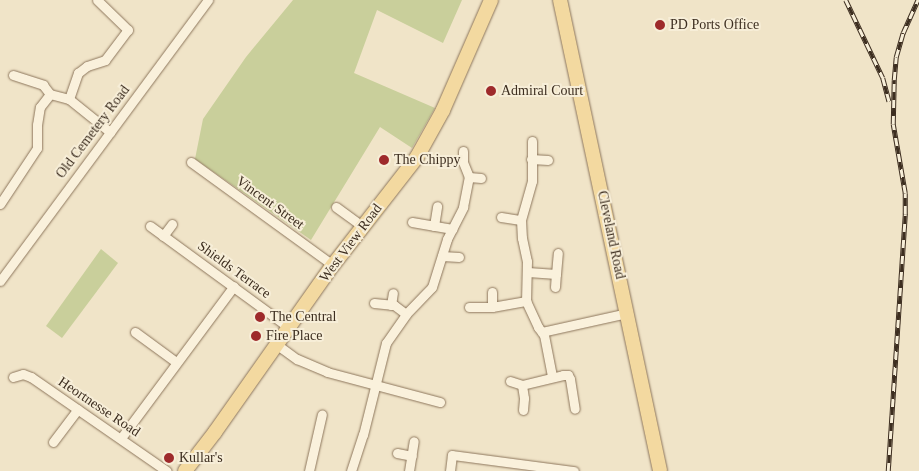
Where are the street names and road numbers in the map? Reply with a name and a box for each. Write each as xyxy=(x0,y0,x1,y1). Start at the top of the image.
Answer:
street label: Old Cemetery Road xyxy=(53,82,133,182)
street label: Vincent Street xyxy=(233,173,307,233)
street label: Cleveland Road xyxy=(593,189,629,281)
street label: West View Road xyxy=(316,201,386,285)
street label: Shields Terrace xyxy=(194,238,274,302)
street label: Heortnesse Road xyxy=(55,373,143,441)

